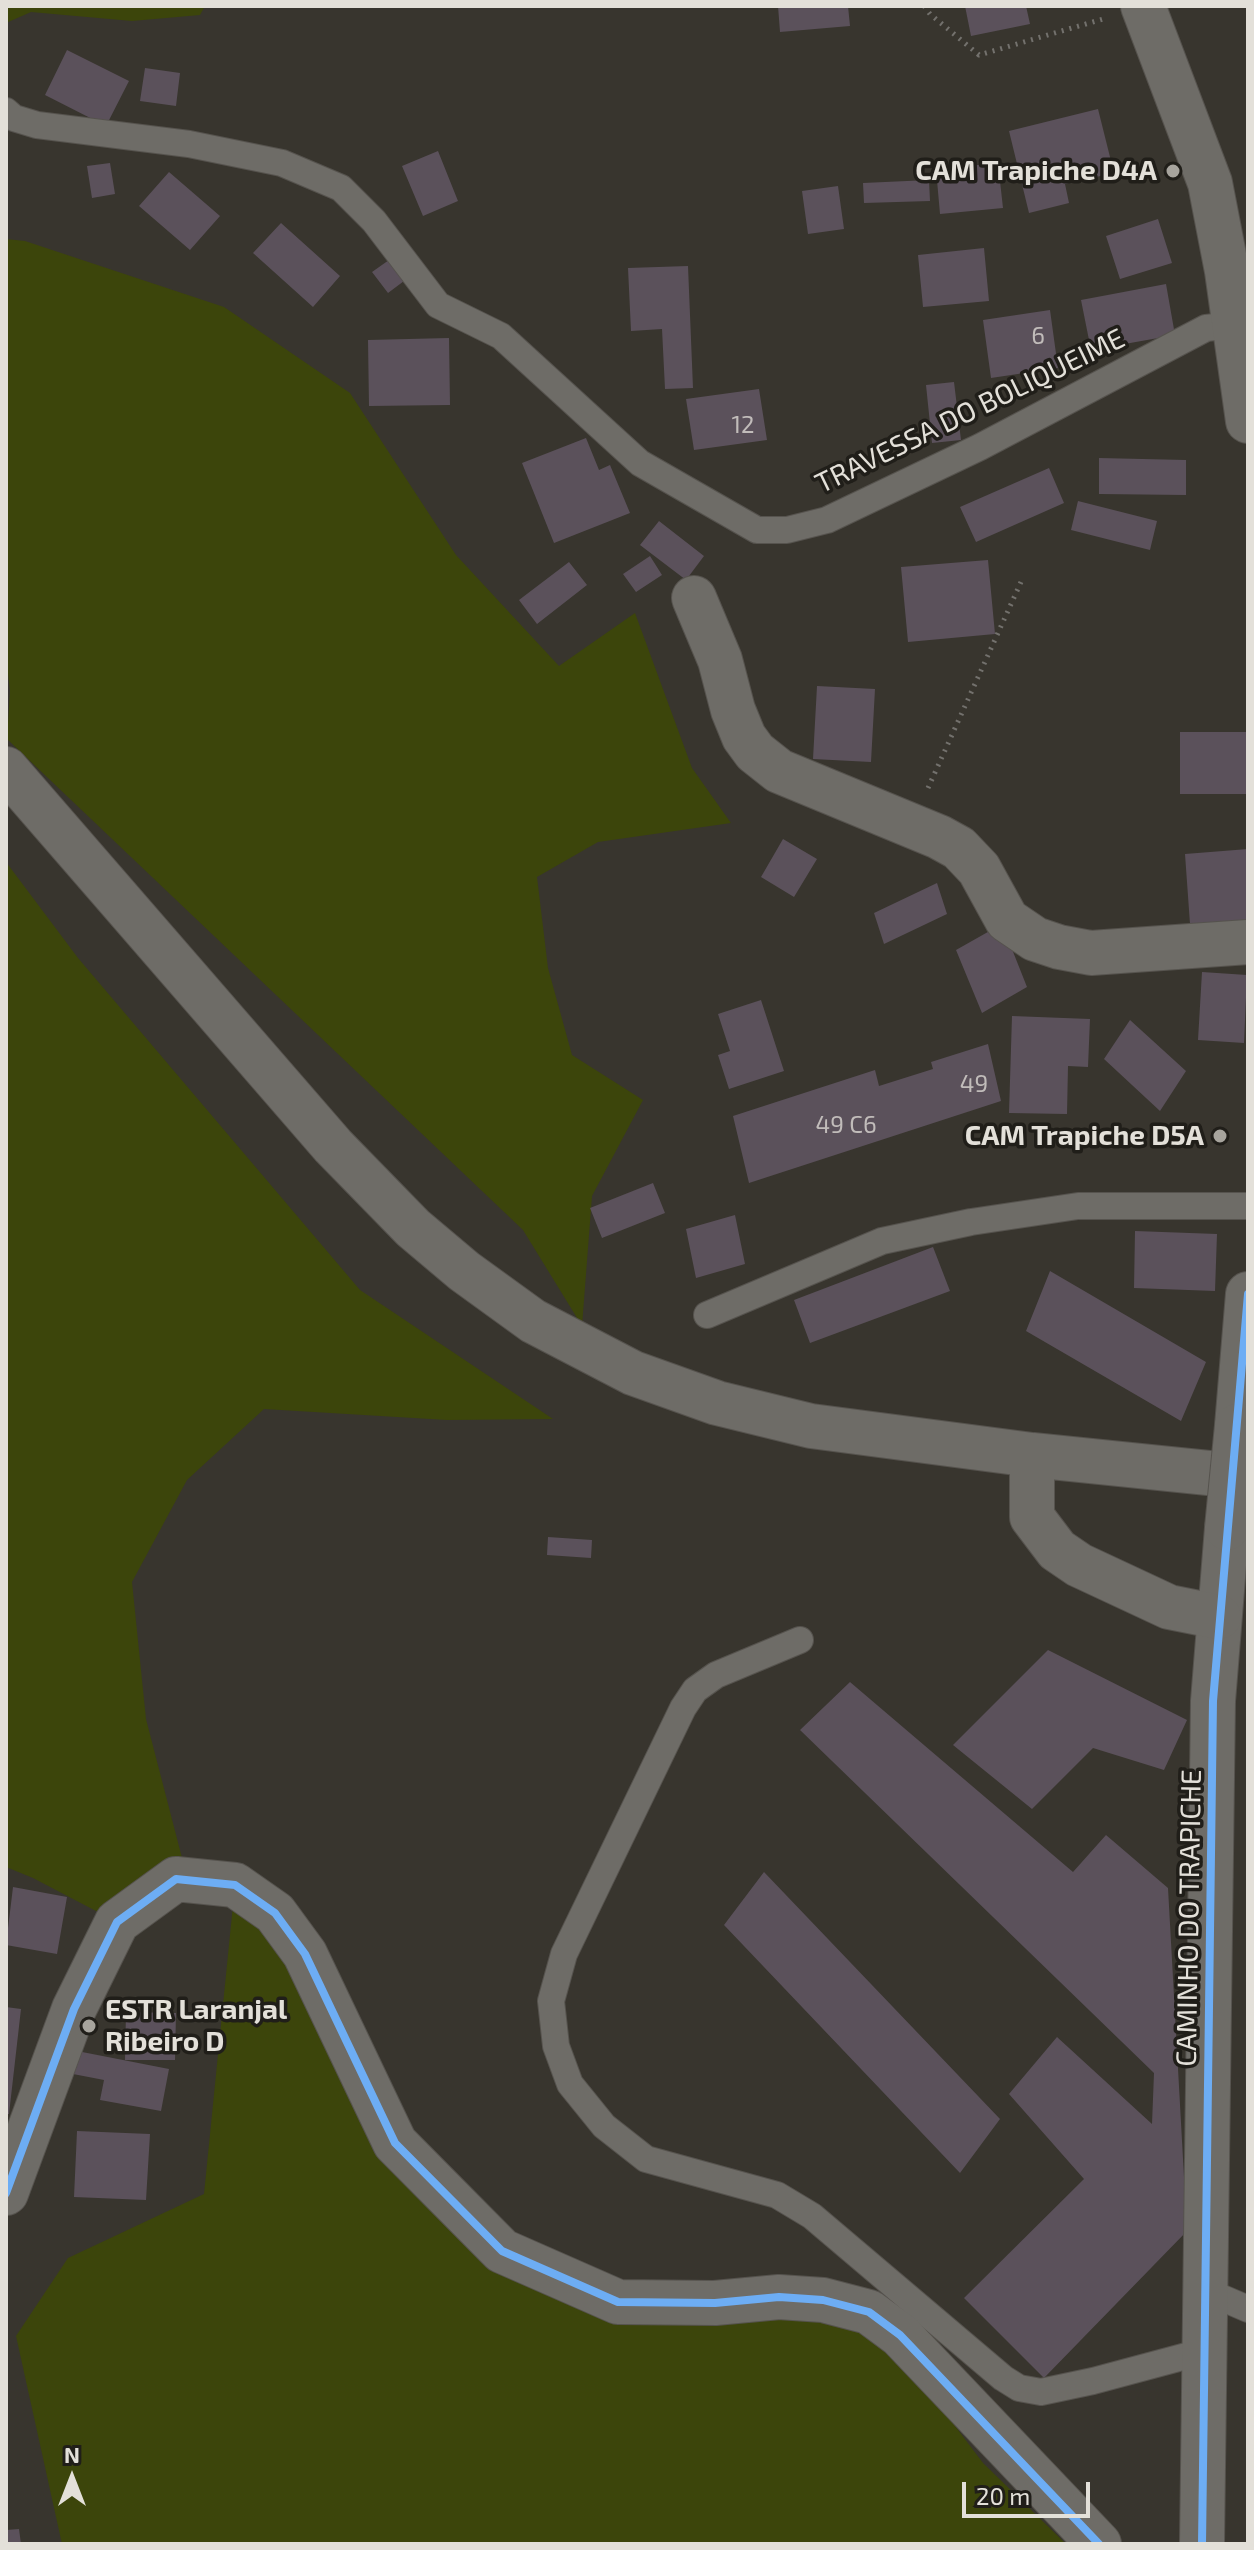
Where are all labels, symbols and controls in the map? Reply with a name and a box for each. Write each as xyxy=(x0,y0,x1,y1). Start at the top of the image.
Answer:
place label: CAM Trapiche D4A xyxy=(915,154,1157,188)
marker: CAM Trapiche D4A xyxy=(1164,162,1182,180)
street label: TRAVESSA DO BOLIQUEIME xyxy=(810,321,1130,501)
house number: 6 xyxy=(1031,322,1045,350)
house number: 12 xyxy=(731,411,755,439)
house number: 49 xyxy=(960,1070,988,1098)
house number: 49 C6 xyxy=(815,1111,877,1139)
place label: CAM Trapiche D5A xyxy=(965,1119,1204,1153)
marker: CAM Trapiche D5A xyxy=(1211,1127,1229,1145)
street label: CAMINHO DO TRAPICHE xyxy=(1170,1769,1208,2067)
place label: ESTR Laranjal Ribeiro D xyxy=(105,1993,287,2059)
marker: ESTR Laranjal Ribeiro D xyxy=(80,2017,98,2035)
north arrow xyxy=(32,2438,112,2518)
text: N xyxy=(64,2441,80,2467)
scale bar xyxy=(966,2466,1094,2516)
text: 20 m xyxy=(976,2481,1030,2510)

